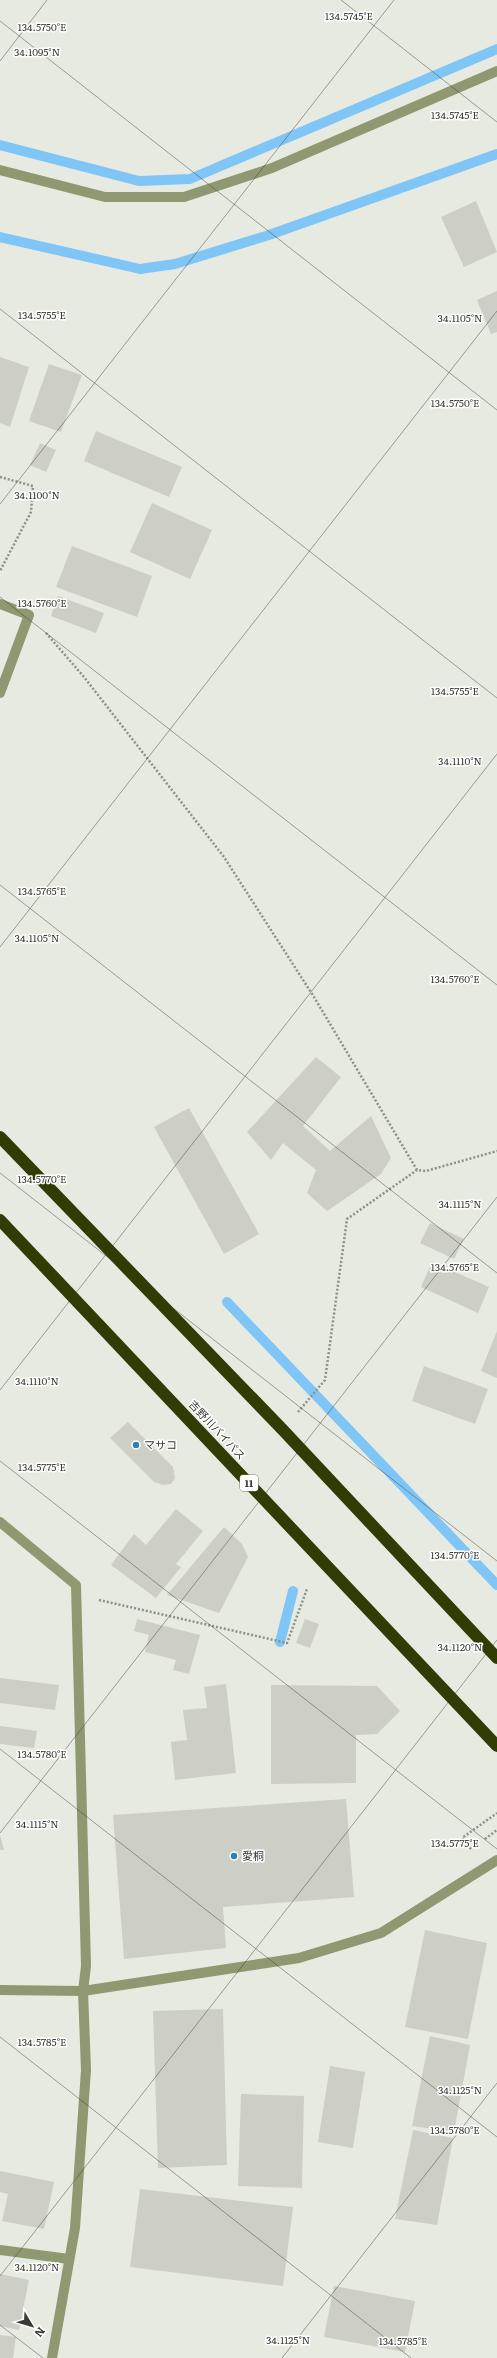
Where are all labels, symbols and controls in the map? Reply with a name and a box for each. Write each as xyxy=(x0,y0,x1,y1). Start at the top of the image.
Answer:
text: 134.5745°E xyxy=(325,8,373,23)
text: 134.5750°E xyxy=(18,19,66,34)
text: 34.1095°N xyxy=(14,44,60,59)
text: 134.5745°E xyxy=(431,107,479,122)
text: 134.5755°E xyxy=(18,307,66,322)
text: 34.1105°N xyxy=(438,310,482,325)
text: 134.5750°E xyxy=(431,395,479,410)
text: 34.1100°N xyxy=(14,487,60,502)
text: 134.5760°E xyxy=(17,595,67,610)
text: 134.5755°E xyxy=(431,683,479,698)
text: 34.1110°N xyxy=(438,753,482,768)
text: 134.5765°E xyxy=(18,883,66,898)
text: 34.1105°N xyxy=(15,930,59,945)
text: 134.5760°E xyxy=(430,971,480,986)
text: 134.5770°E xyxy=(18,1171,66,1186)
text: 34.1115°N xyxy=(438,1196,482,1211)
text: 134.5765°E xyxy=(431,1259,479,1274)
text: 34.1110°N xyxy=(15,1373,59,1388)
street label: 吉野川バイパス xyxy=(186,1396,250,1463)
place label: マサコ xyxy=(144,1436,177,1452)
marker: マサコ xyxy=(131,1440,141,1450)
text: 134.5775°E xyxy=(18,1459,66,1474)
road number: 11 xyxy=(240,1475,258,1491)
text: 134.5770°E xyxy=(431,1547,479,1562)
text: 34.1120°N xyxy=(438,1639,482,1654)
text: 134.5780°E xyxy=(17,1746,67,1761)
text: 34.1115°N xyxy=(15,1816,59,1831)
text: 134.5775°E xyxy=(431,1835,479,1850)
place label: 愛桐 xyxy=(242,1847,264,1863)
marker: 愛桐 xyxy=(229,1851,239,1861)
text: 134.5785°E xyxy=(18,2034,66,2049)
text: 34.1125°N xyxy=(438,2082,482,2097)
text: 134.5780°E xyxy=(430,2122,480,2137)
text: 34.1120°N xyxy=(15,2259,59,2274)
north arrow xyxy=(12,2306,52,2346)
text: N xyxy=(32,2324,50,2341)
text: 34.1125°N xyxy=(266,2332,310,2347)
text: 134.5785°E xyxy=(379,2333,427,2348)

